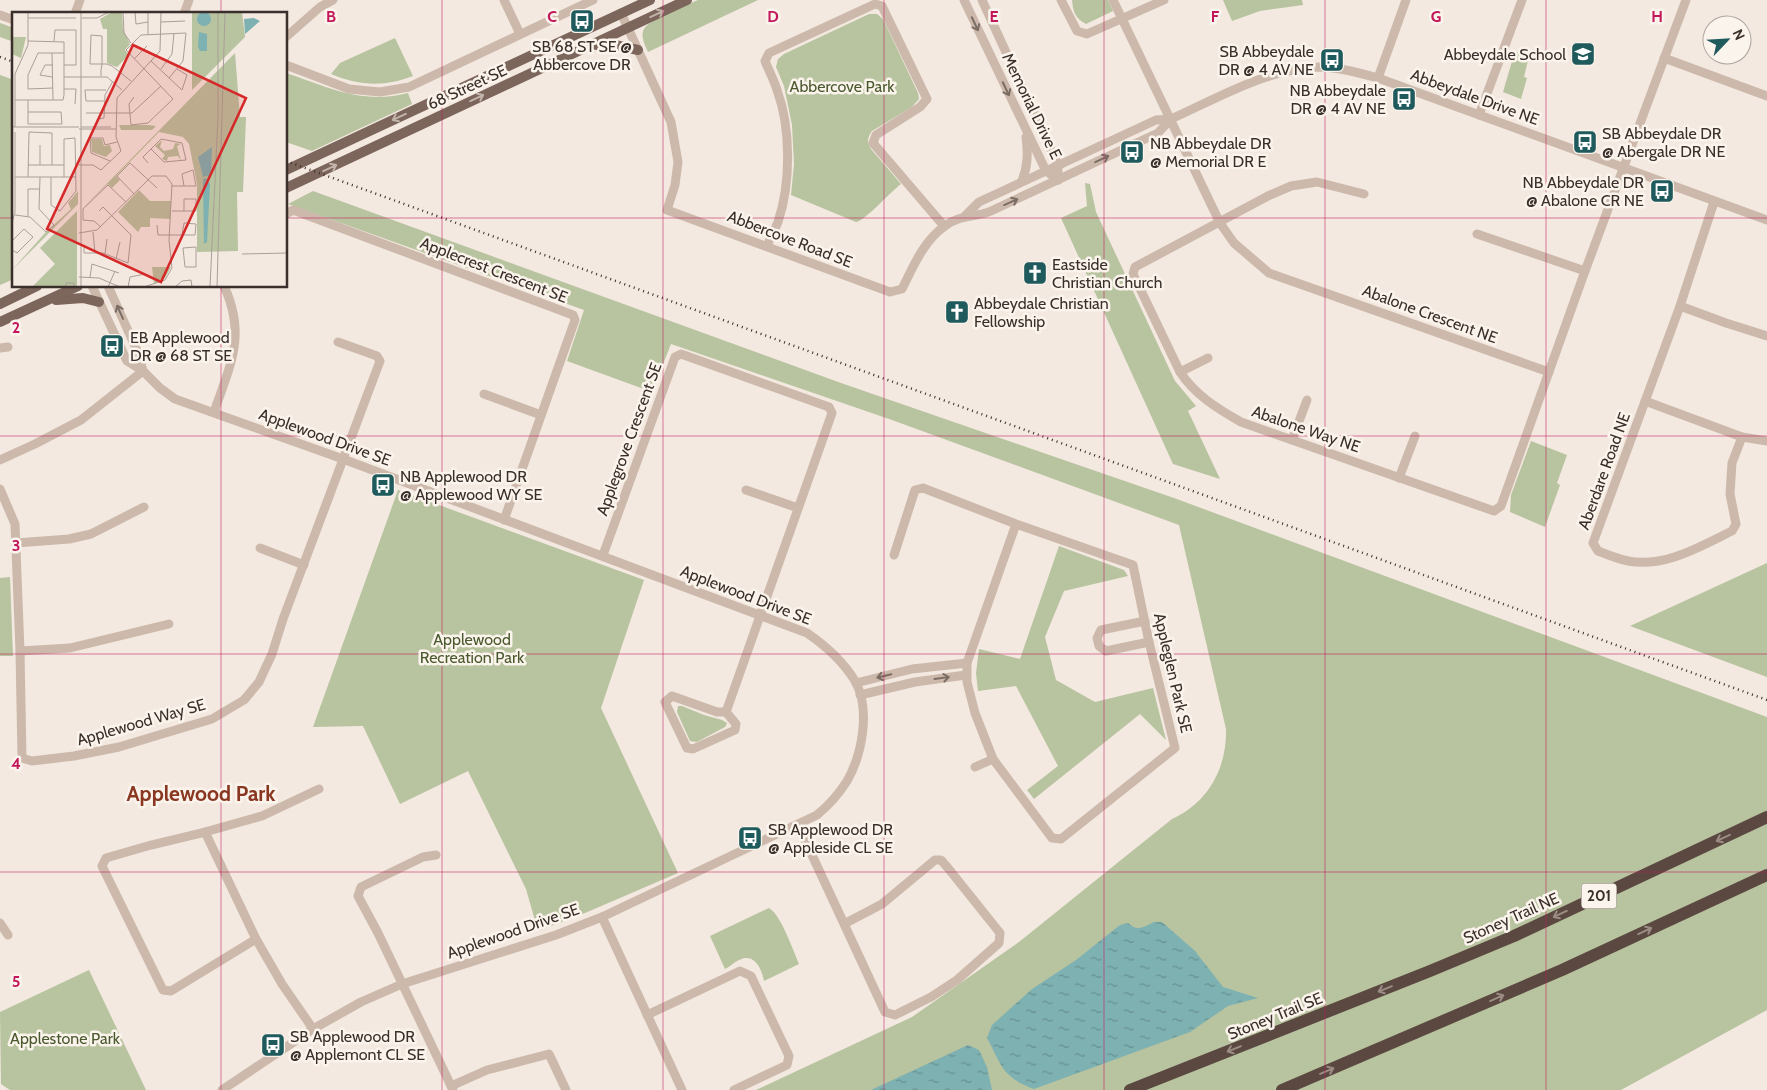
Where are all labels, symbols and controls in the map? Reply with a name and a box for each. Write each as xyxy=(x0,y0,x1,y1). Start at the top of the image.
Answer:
text: B xyxy=(326,7,336,26)
text: C xyxy=(547,7,557,26)
text: D xyxy=(767,7,779,26)
text: E xyxy=(989,7,999,26)
text: F xyxy=(1211,7,1220,26)
text: G xyxy=(1431,7,1441,26)
text: H xyxy=(1651,7,1663,26)
bus stop icon: SB 68 ST SE @ Abbercove DR xyxy=(569,8,595,34)
one-way arrow xyxy=(649,9,664,18)
inset map xyxy=(12,12,288,288)
north arrow xyxy=(1702,15,1752,65)
one-way arrow xyxy=(971,16,981,31)
text: N xyxy=(1729,26,1749,43)
place label: SB 68 ST SE @ Abbercove DR xyxy=(532,37,632,74)
school or university icon: Abbeydale School xyxy=(1570,41,1596,67)
place label: SB Abbeydale DR @ 4 AV NE xyxy=(1218,42,1314,79)
place label: Abbeydale School xyxy=(1444,45,1566,64)
bus stop icon: SB Abbeydale DR @ 4 AV NE xyxy=(1319,47,1345,73)
street label: Memorial Drive E xyxy=(998,50,1066,162)
street label: 68 Street SE xyxy=(424,60,510,114)
street label: Abbeydale Drive NE xyxy=(1408,65,1542,129)
park label: Abbercove Park xyxy=(790,77,895,96)
one-way arrow xyxy=(1002,81,1011,96)
place label: NB Abbeydale DR @ 4 AV NE xyxy=(1289,81,1386,118)
bus stop icon: NB Abbeydale DR @ 4 AV NE xyxy=(1391,86,1417,112)
one-way arrow xyxy=(469,93,484,103)
one-way arrow xyxy=(392,113,407,122)
place label: SB Abbeydale DR @ Abergale DR NE xyxy=(1602,124,1725,161)
bus stop icon: SB Abbeydale DR @ Abergale DR NE xyxy=(1572,129,1598,155)
place label: NB Abbeydale DR @ Memorial DR E xyxy=(1150,134,1272,171)
bus stop icon: NB Abbeydale DR @ Memorial DR E xyxy=(1119,139,1145,165)
one-way arrow xyxy=(1095,153,1110,163)
one-way arrow xyxy=(322,162,337,172)
place label: NB Abbeydale DR @ Abalone CR NE xyxy=(1523,173,1644,210)
bus stop icon: NB Abbeydale DR @ Abalone CR NE xyxy=(1649,178,1675,204)
one-way arrow xyxy=(1003,196,1018,206)
street label: Abbercove Road SE xyxy=(725,206,855,272)
street label: Applecrest Crescent SE xyxy=(418,233,570,307)
place label: Eastside Christian Church xyxy=(1052,255,1162,292)
church icon: Eastside Christian Church xyxy=(1022,260,1048,286)
street label: Abalone Crescent NE xyxy=(1360,281,1500,347)
place label: Abbeydale Christian Fellowship xyxy=(974,294,1109,331)
church icon: Abbeydale Christian Fellowship xyxy=(944,299,970,325)
one-way arrow xyxy=(114,305,124,320)
text: 2 xyxy=(12,318,20,337)
place label: EB Applewood DR @ 68 ST SE xyxy=(130,328,232,365)
bus stop icon: EB Applewood DR @ 68 ST SE xyxy=(99,333,125,359)
street label: Applegrove Crescent SE xyxy=(592,360,666,518)
street label: Abalone Way NE xyxy=(1249,402,1363,456)
street label: Applewood Drive SE xyxy=(257,404,394,470)
street label: Aberdare Road NE xyxy=(1574,410,1634,532)
place label: NB Applewood DR @ Applewood WY SE xyxy=(400,467,543,504)
bus stop icon: NB Applewood DR @ Applewood WY SE xyxy=(370,472,396,498)
text: 3 xyxy=(12,536,20,555)
street label: Applewood Drive SE xyxy=(678,561,814,629)
street label: Appleglen Park SE xyxy=(1150,611,1196,735)
park label: Applewood Recreation Park xyxy=(420,630,525,667)
one-way arrow xyxy=(877,672,893,681)
one-way arrow xyxy=(934,673,950,683)
street label: Applewood Way SE xyxy=(74,695,208,749)
text: 4 xyxy=(11,754,21,773)
district label: Applewood Park xyxy=(127,781,276,806)
place label: SB Applewood DR @ Appleside CL SE xyxy=(768,820,893,857)
bus stop icon: SB Applewood DR @ Appleside CL SE xyxy=(737,825,763,851)
one-way arrow xyxy=(1716,833,1731,843)
road number: 201 xyxy=(1582,884,1616,908)
street label: Stoney Trail NE xyxy=(1460,888,1562,948)
street label: Applewood Drive SE xyxy=(444,899,582,963)
one-way arrow xyxy=(1553,910,1568,920)
one-way arrow xyxy=(1637,926,1652,936)
text: 5 xyxy=(12,972,20,991)
one-way arrow xyxy=(1378,985,1393,994)
street label: Stoney Trail SE xyxy=(1225,988,1325,1044)
one-way arrow xyxy=(1489,993,1504,1003)
place label: SB Applewood DR @ Applemont CL SE xyxy=(290,1027,425,1064)
park label: Applestone Park xyxy=(10,1029,121,1048)
bus stop icon: SB Applewood DR @ Applemont CL SE xyxy=(260,1032,286,1058)
one-way arrow xyxy=(1227,1045,1242,1055)
one-way arrow xyxy=(1319,1066,1334,1075)

